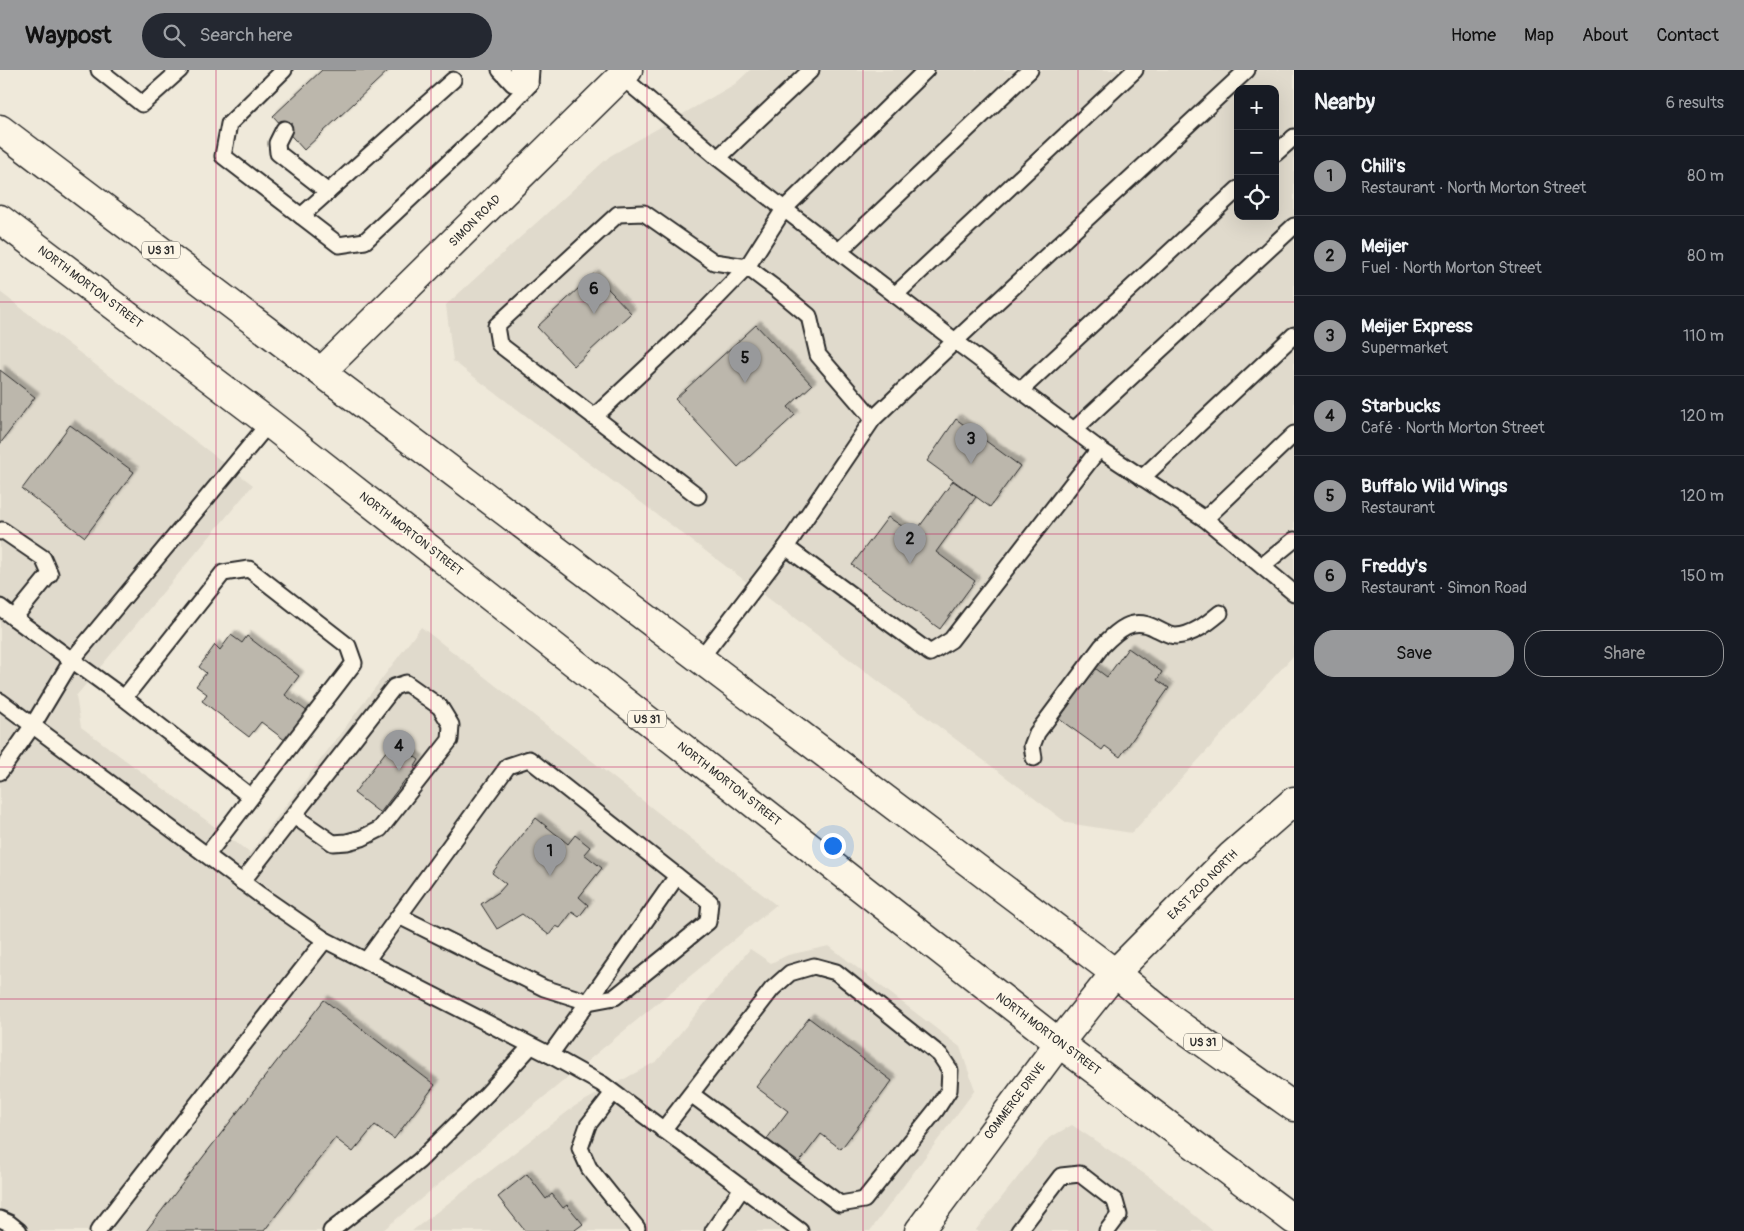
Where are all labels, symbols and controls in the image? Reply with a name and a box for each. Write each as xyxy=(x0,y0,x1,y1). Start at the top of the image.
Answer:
search box xyxy=(142,13,492,58)
text: Waypost xyxy=(25,21,112,50)
icon: search xyxy=(160,21,188,49)
text: Search here xyxy=(200,23,292,47)
text: Home xyxy=(1451,24,1496,47)
text: Map xyxy=(1524,24,1554,47)
text: About xyxy=(1582,24,1628,47)
text: Contact xyxy=(1656,24,1719,47)
map controls xyxy=(1234,85,1279,220)
button: + xyxy=(1234,85,1279,130)
text: Nearby xyxy=(1314,89,1375,116)
text: 6 results xyxy=(1666,93,1724,113)
button: − xyxy=(1234,130,1279,175)
text: Chili's xyxy=(1361,154,1405,178)
text: 1 xyxy=(1327,166,1333,186)
text: 80 m xyxy=(1687,166,1724,186)
button: locate xyxy=(1234,175,1279,220)
text: Restaurant · North Morton Street xyxy=(1361,178,1586,198)
street label: SIMON ROAD xyxy=(446,192,504,250)
text: Meijer xyxy=(1361,234,1408,258)
road number: US 31 xyxy=(142,242,180,258)
street label: NORTH MORTON STREET xyxy=(35,243,146,332)
text: 2 xyxy=(1326,246,1334,266)
text: 80 m xyxy=(1687,246,1724,266)
text: Fuel · North Morton Street xyxy=(1361,258,1542,278)
pin: 6 xyxy=(578,273,610,314)
text: Meijer Express xyxy=(1361,314,1473,338)
text: 3 xyxy=(1326,326,1334,346)
text: 110 m xyxy=(1683,326,1724,346)
text: Supermarket xyxy=(1361,338,1448,358)
pin: 5 xyxy=(729,342,761,383)
text: Starbucks xyxy=(1361,394,1440,418)
text: 4 xyxy=(1325,406,1335,426)
text: 120 m xyxy=(1680,406,1724,426)
text: Café · North Morton Street xyxy=(1361,418,1545,438)
pin: 3 xyxy=(955,423,987,464)
text: Buffalo Wild Wings xyxy=(1361,474,1507,498)
text: 5 xyxy=(1326,486,1334,506)
text: 120 m xyxy=(1680,486,1724,506)
street label: NORTH MORTON STREET xyxy=(356,489,466,579)
text: Restaurant xyxy=(1361,498,1435,518)
pin: 2 xyxy=(894,523,926,564)
text: Freddy's xyxy=(1361,554,1427,578)
text: 6 xyxy=(1325,566,1335,586)
text: 150 m xyxy=(1680,566,1724,586)
text: Restaurant · Simon Road xyxy=(1361,578,1527,598)
button: Save xyxy=(1314,630,1514,677)
button: Share xyxy=(1524,630,1724,677)
road number: US 31 xyxy=(628,711,666,728)
pin: 4 xyxy=(383,730,415,771)
street label: NORTH MORTON STREET xyxy=(674,739,784,829)
your location xyxy=(820,833,846,859)
pin: 1 xyxy=(534,835,566,876)
street label: EAST 200 NORTH xyxy=(1165,847,1241,923)
street label: NORTH MORTON STREET xyxy=(993,990,1104,1079)
road number: US 31 xyxy=(1184,1034,1222,1050)
street label: COMMERCE DRIVE xyxy=(981,1060,1049,1142)

